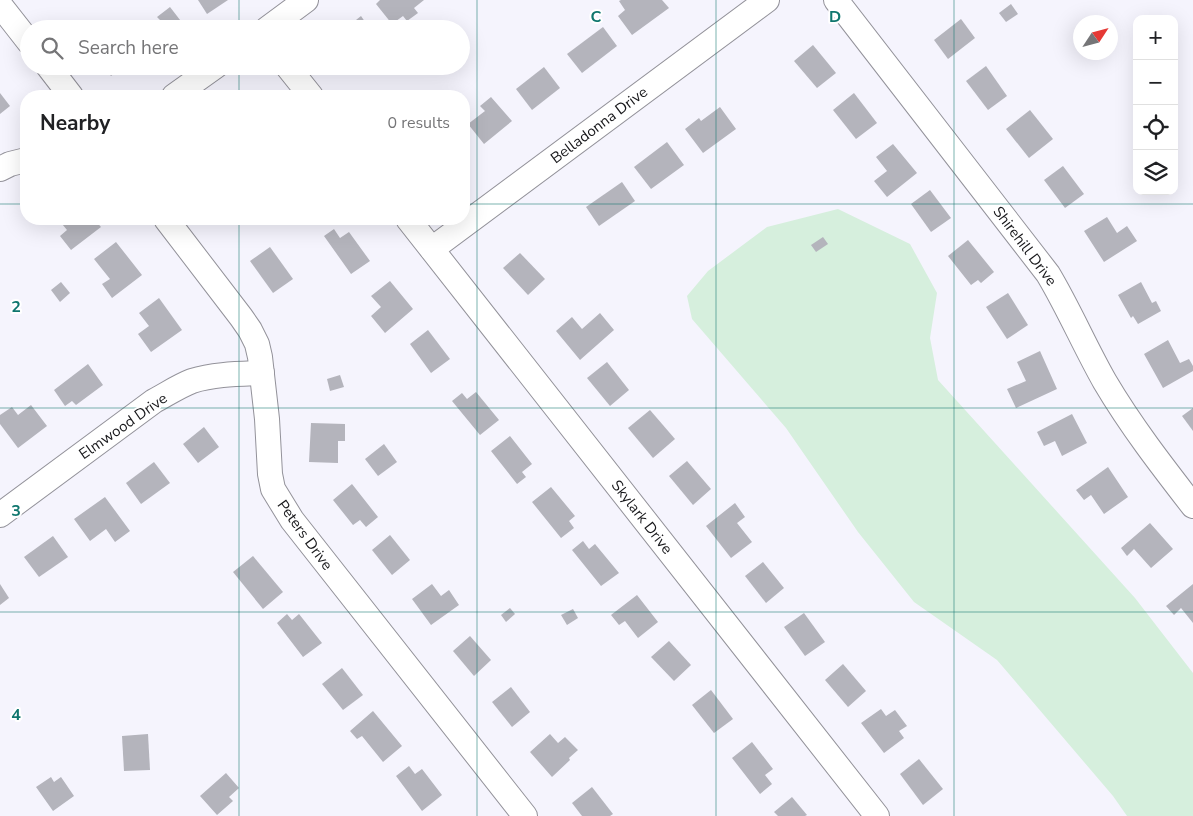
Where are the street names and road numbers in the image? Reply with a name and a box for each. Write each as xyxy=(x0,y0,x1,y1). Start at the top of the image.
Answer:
street label: Belladonna Drive xyxy=(546,82,652,168)
street label: Shirehill Drive xyxy=(988,202,1062,290)
street label: Elmwood Drive xyxy=(75,388,171,464)
street label: Skylark Drive xyxy=(607,476,677,558)
street label: Peters Drive xyxy=(273,496,337,574)

